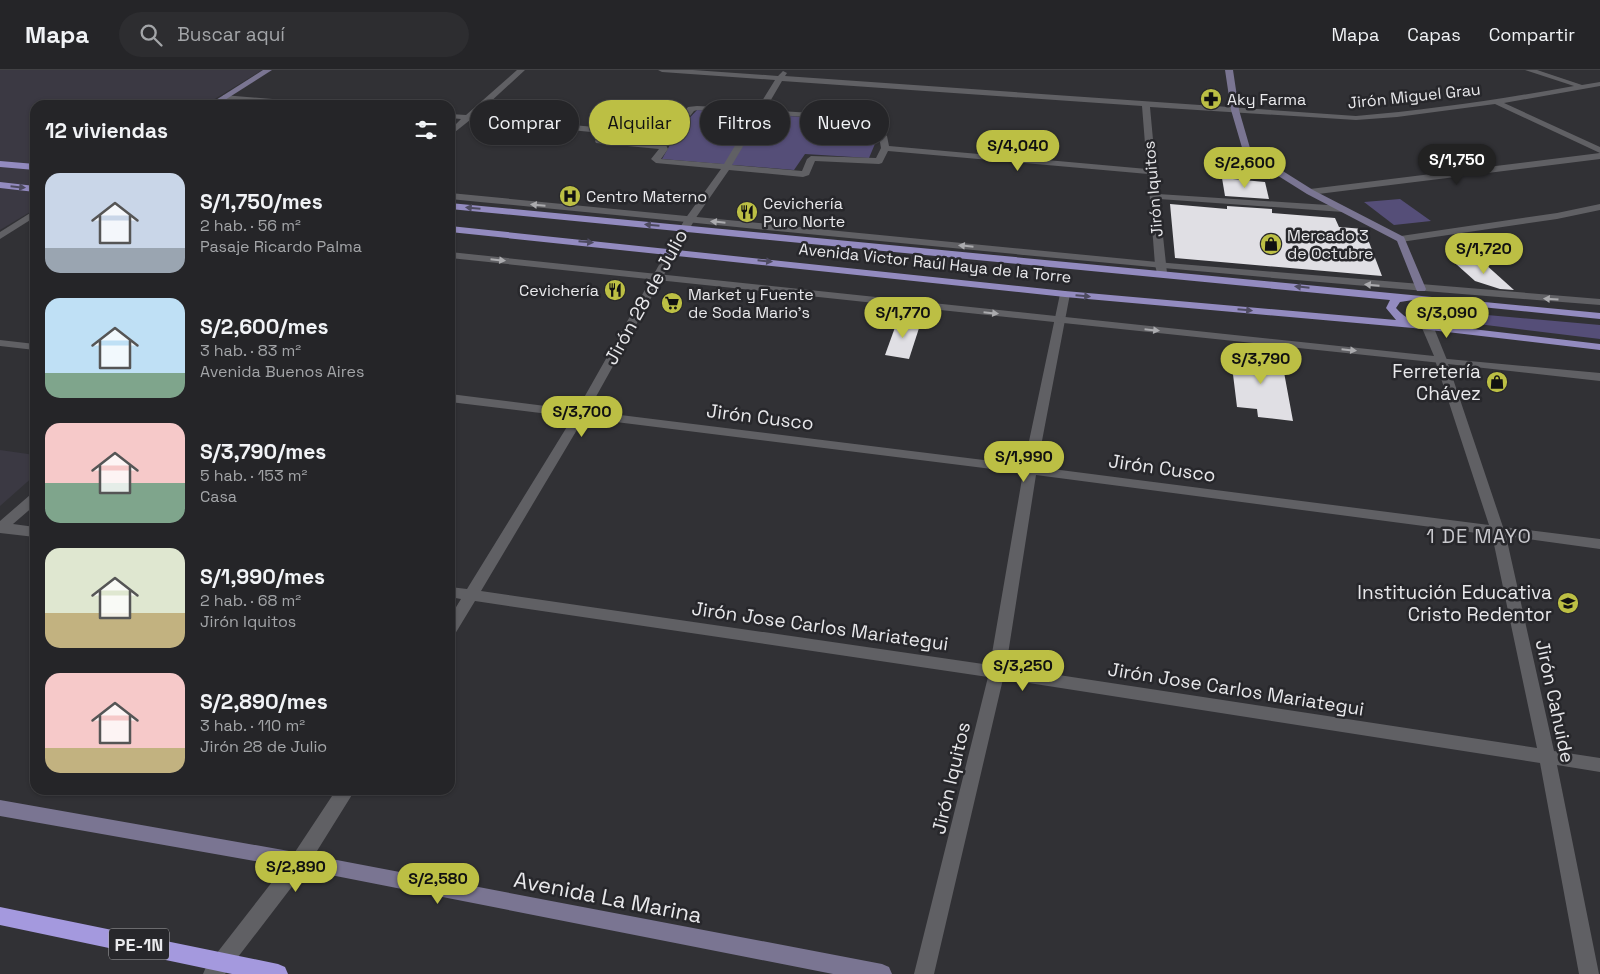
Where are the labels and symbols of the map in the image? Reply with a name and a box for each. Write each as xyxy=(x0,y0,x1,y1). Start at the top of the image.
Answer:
street label: Jirón Miguel Grau xyxy=(1347,79,1481,113)
pharmacy icon: Aky Farma xyxy=(1199,87,1223,111)
place label: Aky Farma xyxy=(1227,89,1306,110)
pin: S/4,040 xyxy=(972,129,1064,172)
street label: Jirón Iquitos xyxy=(1138,140,1168,238)
pin: S/1,750 xyxy=(1411,144,1503,186)
pin: S/2,600 xyxy=(1199,146,1291,189)
one-way arrow xyxy=(10,183,26,191)
hospital icon: Centro Materno xyxy=(558,184,582,208)
place label: Centro Materno xyxy=(586,186,707,207)
place label: Cevichería Puro Norte xyxy=(763,193,845,232)
one-way arrow xyxy=(530,200,546,208)
restaurant icon: Cevichería Puro Norte xyxy=(735,200,759,224)
one-way arrow xyxy=(465,204,481,212)
one-way arrow xyxy=(709,218,725,226)
one-way arrow xyxy=(644,221,660,229)
street label: Jirón 28 de Julio xyxy=(598,225,694,369)
place label: Mercado 3 de Octubre xyxy=(1287,225,1374,264)
shop icon: Mercado 3 de Octubre xyxy=(1259,232,1283,256)
pin: S/1,720 xyxy=(1438,232,1530,275)
one-way arrow xyxy=(578,238,594,246)
street label: Avenida Victor Raúl Haya de la Torre xyxy=(798,238,1072,288)
one-way arrow xyxy=(958,242,974,250)
one-way arrow xyxy=(491,256,507,264)
one-way arrow xyxy=(757,257,773,265)
restaurant icon: Cevichería xyxy=(603,278,627,302)
place label: Cevichería xyxy=(519,280,599,301)
one-way arrow xyxy=(1364,281,1380,289)
one-way arrow xyxy=(1294,283,1310,291)
place label: Market y Fuente de Soda Mario's xyxy=(688,284,814,323)
supermarket icon: Market y Fuente de Soda Mario's xyxy=(660,291,684,315)
one-way arrow xyxy=(1075,292,1091,300)
one-way arrow xyxy=(1543,294,1559,302)
pin: S/1,770 xyxy=(857,296,949,339)
pin: S/3,090 xyxy=(1401,296,1493,339)
one-way arrow xyxy=(1237,306,1253,314)
one-way arrow xyxy=(983,309,999,317)
one-way arrow xyxy=(1145,326,1161,334)
pin: S/3,790 xyxy=(1215,342,1307,385)
one-way arrow xyxy=(1341,346,1357,354)
place label: Ferretería Chávez xyxy=(1392,359,1481,406)
shop icon: Ferretería Chávez xyxy=(1485,370,1509,394)
pin: S/3,700 xyxy=(536,396,628,438)
street label: Jirón Cusco xyxy=(705,398,815,436)
pin: S/1,990 xyxy=(978,440,1070,483)
street label: Jirón Cusco xyxy=(1107,448,1217,488)
district label: 1 DE MAYO xyxy=(1426,523,1532,549)
place label: Institución Educativa Cristo Redentor xyxy=(1357,580,1552,627)
school or university icon: Institución Educativa Cristo Redentor xyxy=(1556,591,1580,615)
street label: Jirón Jose Carlos Mariategui xyxy=(690,596,950,656)
street label: Jirón Cahuide xyxy=(1530,637,1580,765)
pin: S/3,250 xyxy=(977,650,1069,692)
street label: Jirón Jose Carlos Mariategui xyxy=(1106,656,1366,722)
street label: Jirón Iquitos xyxy=(926,719,976,837)
pin: S/2,890 xyxy=(250,850,342,893)
pin: S/2,580 xyxy=(392,862,484,905)
street label: Avenida La Marina xyxy=(512,865,705,929)
road number: PE-1N xyxy=(109,929,169,960)

